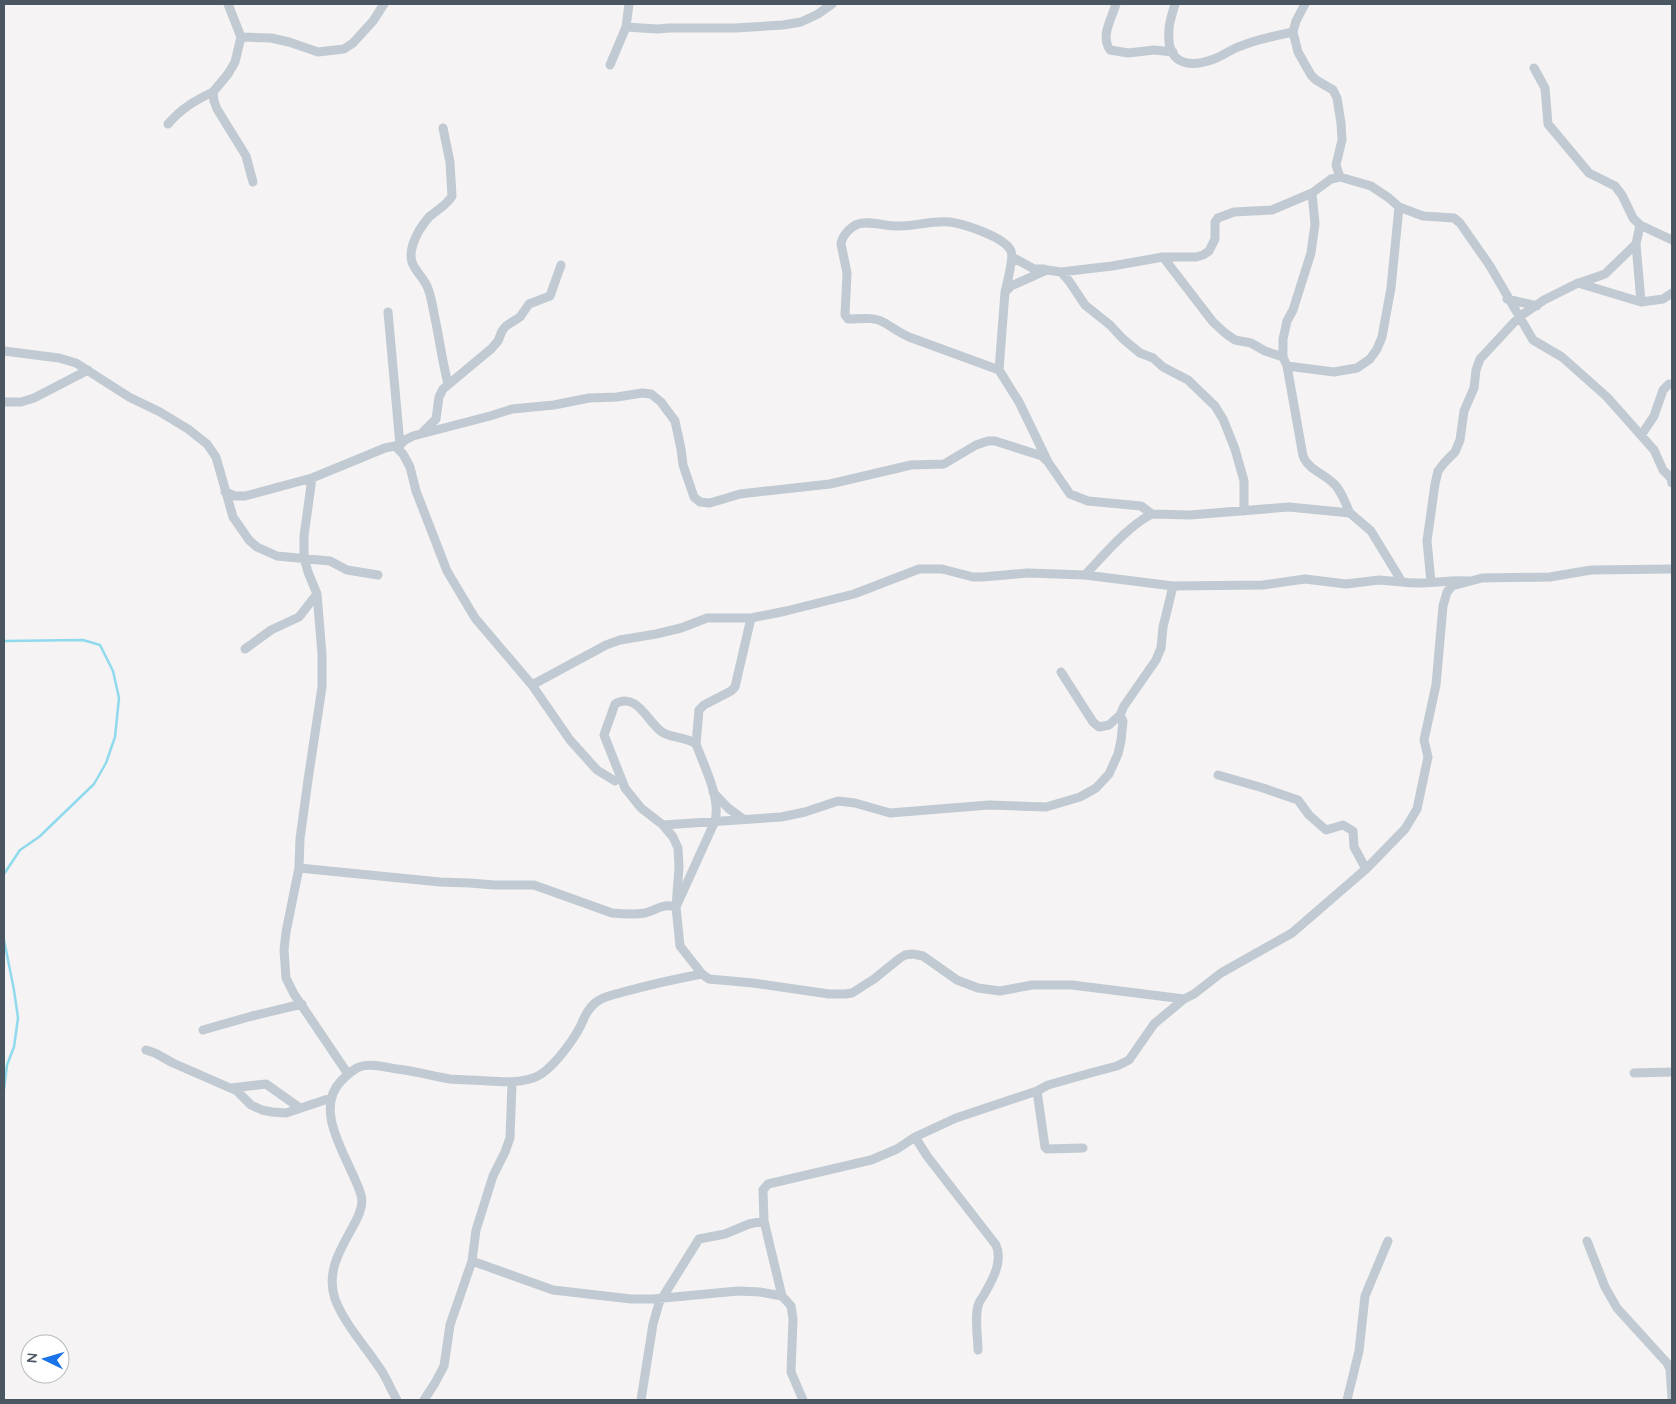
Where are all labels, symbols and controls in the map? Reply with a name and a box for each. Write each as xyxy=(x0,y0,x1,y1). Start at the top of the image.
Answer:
north arrow xyxy=(20,1334,70,1384)
text: N xyxy=(23,1352,41,1364)

